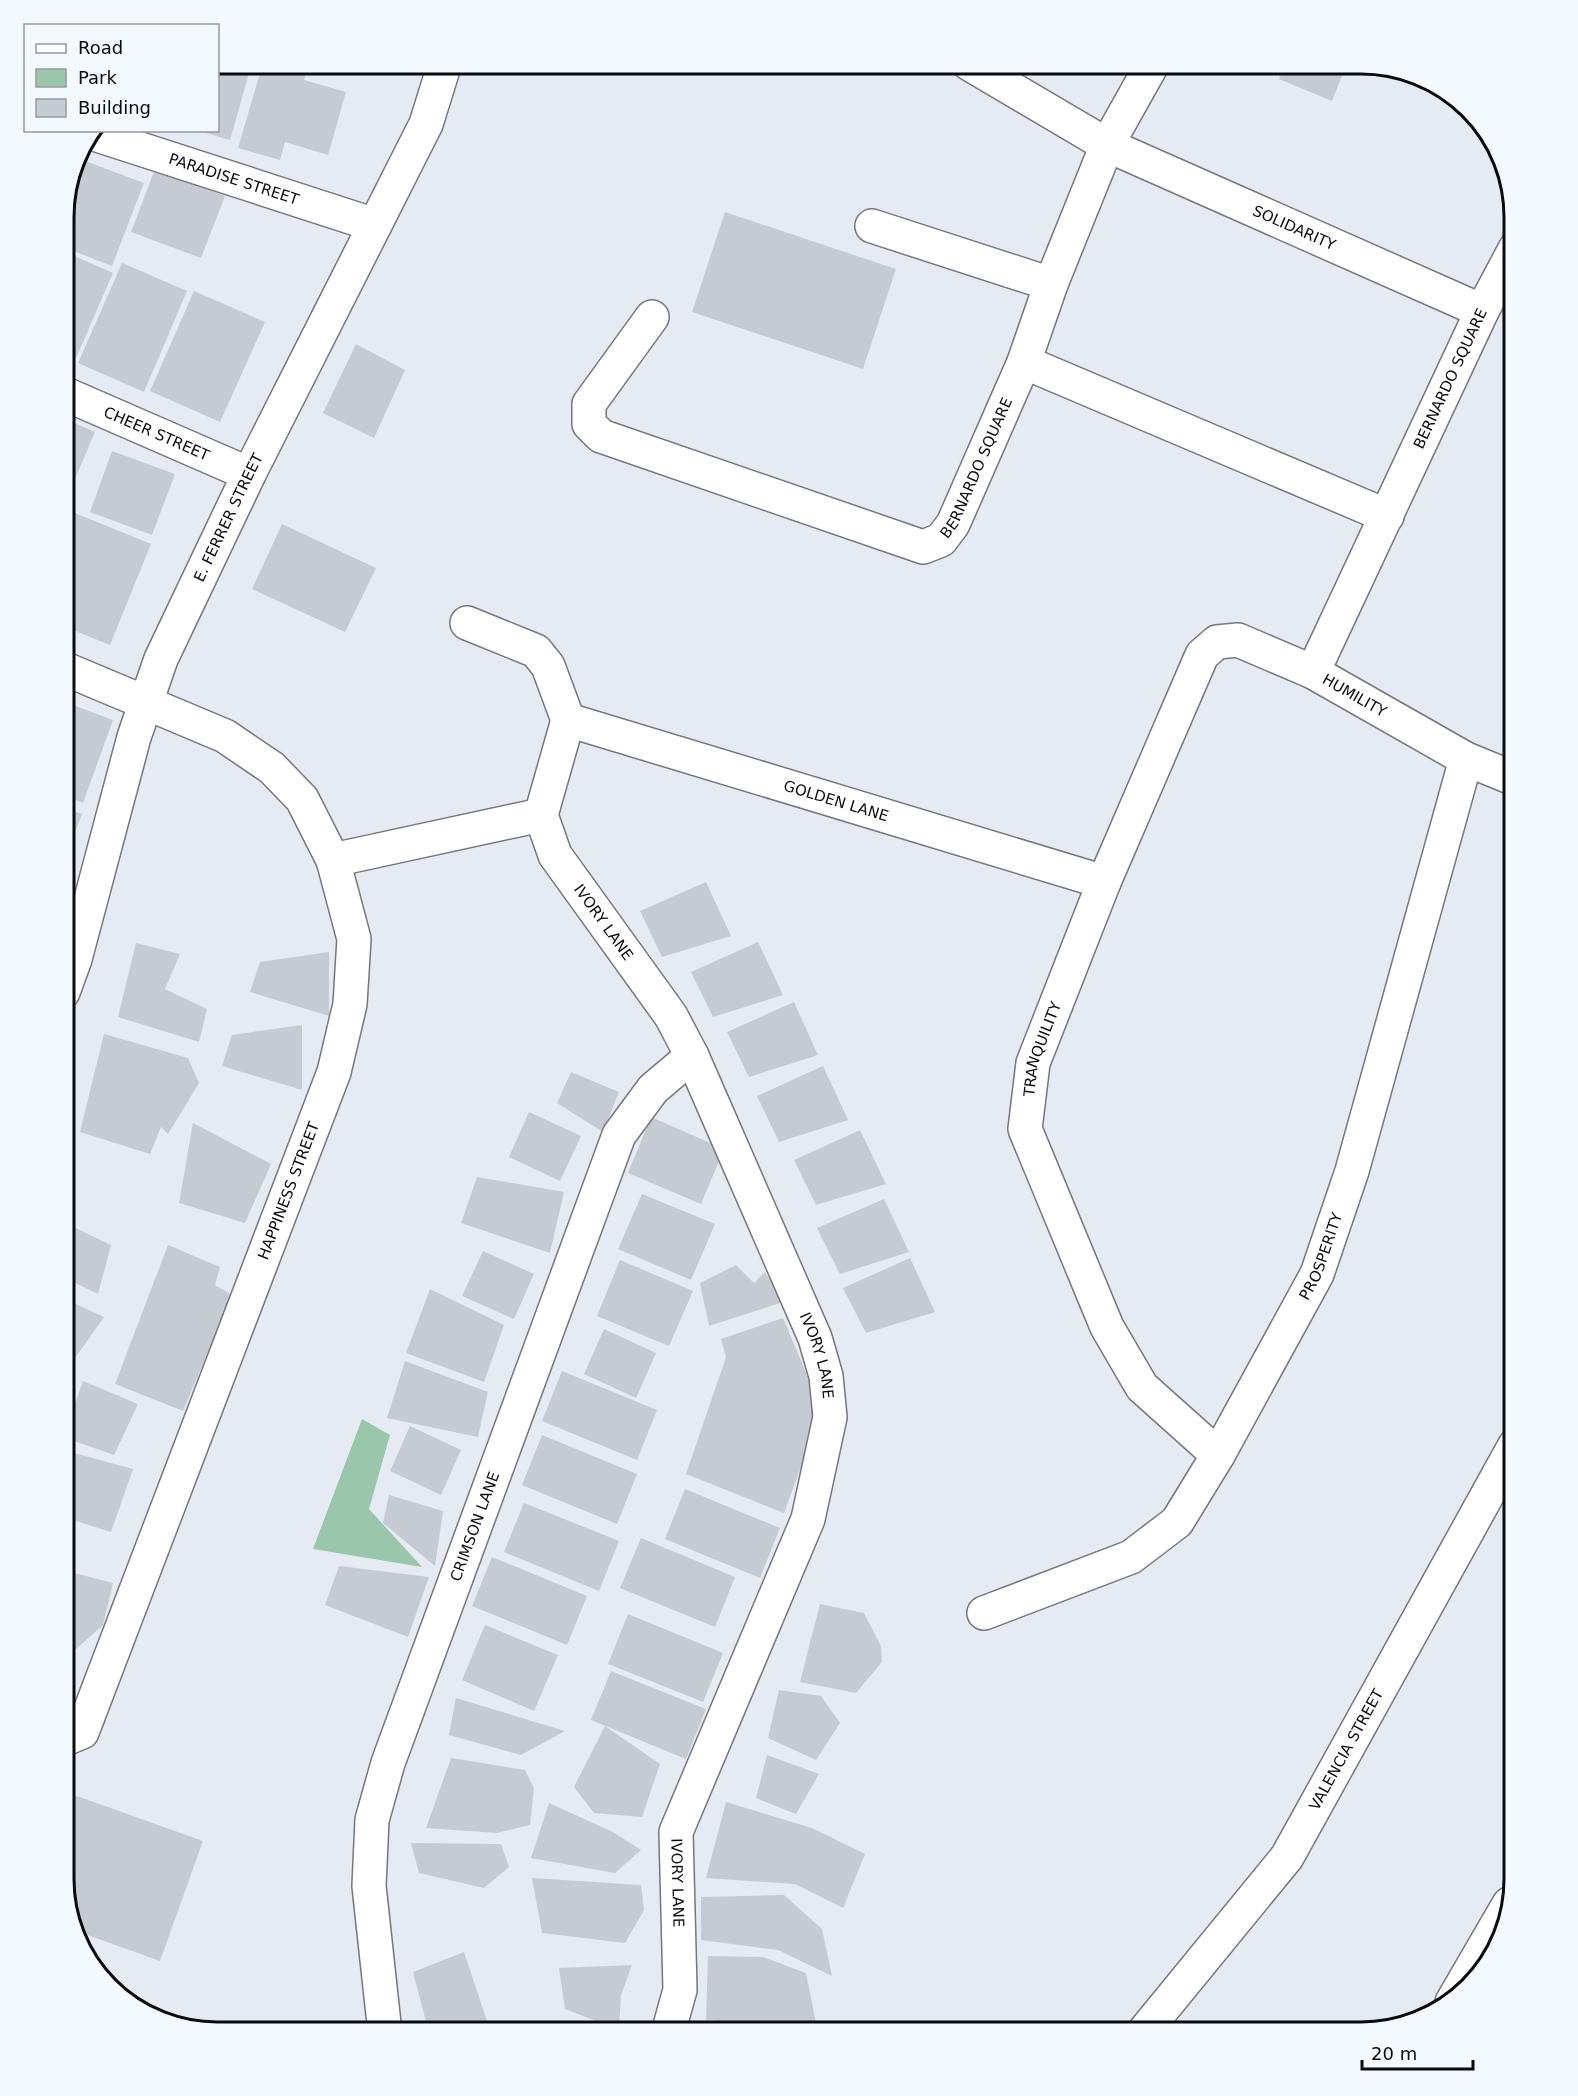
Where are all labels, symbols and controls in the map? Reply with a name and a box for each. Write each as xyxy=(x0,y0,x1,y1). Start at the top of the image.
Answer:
legend xyxy=(24,24,219,132)
text: Road xyxy=(78,37,123,58)
text: Park xyxy=(78,67,117,88)
text: Building xyxy=(78,97,151,118)
street label: PARADISE STREET xyxy=(166,150,302,209)
street label: SOLIDARITY xyxy=(1250,202,1339,254)
street label: BERNARDO SQUARE xyxy=(1410,306,1491,452)
street label: BERNARDO SQUARE xyxy=(936,395,1016,542)
street label: CHEER STREET xyxy=(101,403,213,465)
street label: E. FERRER STREET xyxy=(190,450,267,585)
street label: HUMILITY xyxy=(1319,670,1390,721)
street label: GOLDEN LANE xyxy=(781,777,891,825)
street label: IVORY LANE xyxy=(570,881,637,964)
street label: TRANQUILITY xyxy=(1020,998,1065,1099)
street label: HAPPINESS STREET xyxy=(254,1119,323,1262)
street label: PROSPERITY xyxy=(1296,1209,1346,1303)
street label: IVORY LANE xyxy=(796,1310,837,1399)
street label: CRIMSON LANE xyxy=(447,1469,503,1584)
street label: VALENCIA STREET xyxy=(1306,1685,1388,1814)
street label: IVORY LANE xyxy=(667,1838,687,1928)
scale bar xyxy=(1362,2033,1473,2071)
text: 20 m xyxy=(1371,2043,1417,2064)

